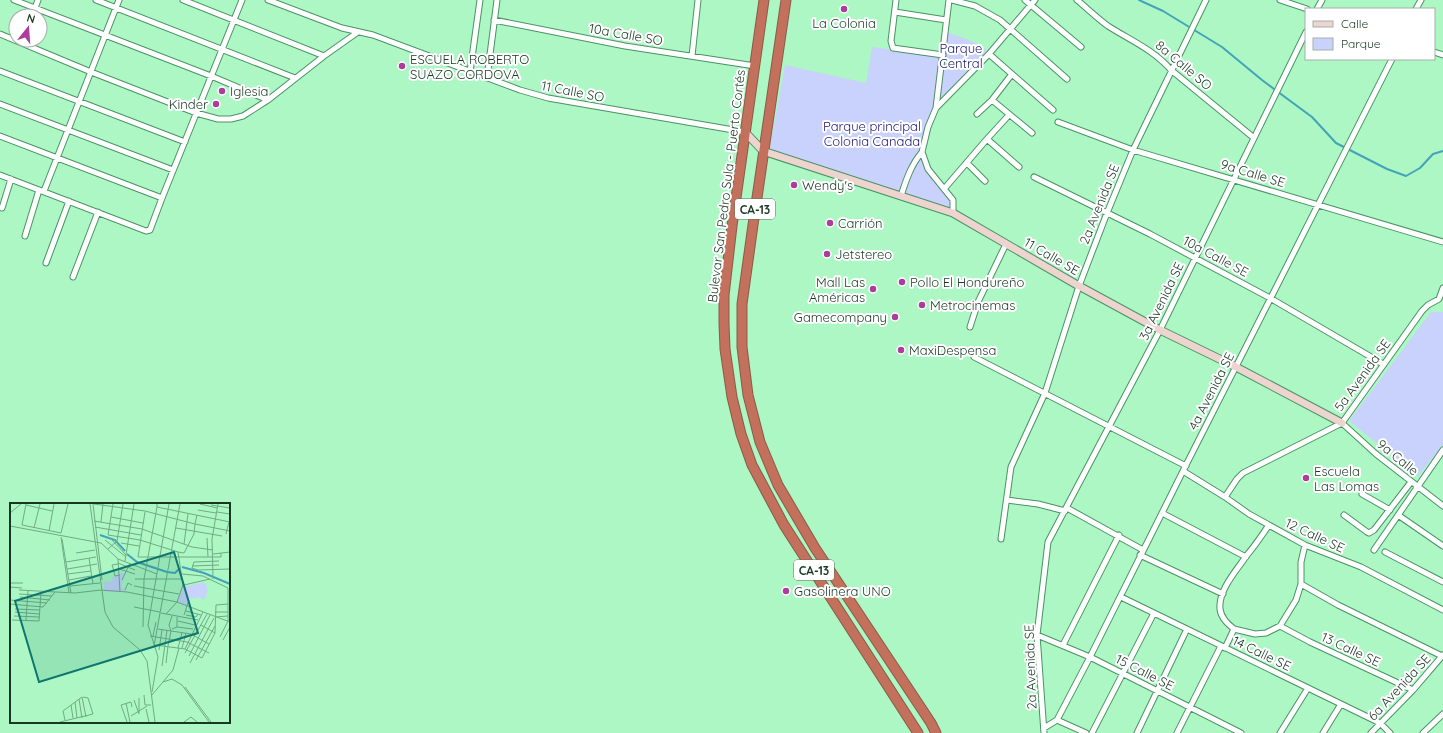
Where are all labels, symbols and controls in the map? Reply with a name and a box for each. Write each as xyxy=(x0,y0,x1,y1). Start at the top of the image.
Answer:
marker: La Colonia xyxy=(839,4,849,14)
north arrow xyxy=(8,8,48,48)
legend xyxy=(1305,8,1435,60)
text: N xyxy=(25,11,37,26)
place label: La Colonia xyxy=(812,15,876,31)
text: Calle xyxy=(1341,16,1369,31)
street label: 10a Calle SO xyxy=(588,20,664,48)
text: Parque xyxy=(1341,36,1381,51)
street label: 8a Calle SO xyxy=(1152,37,1216,93)
park label: Parque Central xyxy=(939,40,983,71)
place label: ESCUELA ROBERTO SUAZO CORDOVA xyxy=(410,51,529,82)
marker: ESCUELA ROBERTO SUAZO CORDOVA xyxy=(397,61,407,71)
street label: Bulevar San Pedro Sula - Puerto Cortés xyxy=(704,69,748,303)
street label: 11 Calle SO xyxy=(540,77,606,105)
place label: Iglesia xyxy=(230,83,268,99)
marker: Iglesia xyxy=(217,86,227,96)
place label: Kinder xyxy=(169,96,208,112)
marker: Kinder xyxy=(211,99,221,109)
park label: Parque principal Colonia Canada xyxy=(823,118,921,149)
street label: 9a Calle SE xyxy=(1219,156,1287,190)
street label: 2a Avenida SE xyxy=(1076,162,1122,246)
place label: Wendy's xyxy=(802,177,853,193)
marker: Wendy's xyxy=(789,180,799,190)
road number: CA-13 xyxy=(735,199,775,219)
place label: Carrión xyxy=(838,215,883,231)
marker: Carrión xyxy=(825,218,835,228)
street label: 10a Calle SE xyxy=(1181,232,1251,280)
street label: 11 Calle SE xyxy=(1022,234,1082,278)
place label: Jetstereo xyxy=(835,246,892,262)
marker: Jetstereo xyxy=(822,249,832,259)
street label: 3a Avenida SE xyxy=(1135,259,1187,343)
place label: Mall Las Américas xyxy=(809,274,865,305)
place label: Pollo El Hondureño xyxy=(910,274,1024,290)
marker: Pollo El Hondureño xyxy=(897,277,907,287)
marker: Mall Las Américas xyxy=(868,284,878,294)
place label: Metrocinemas xyxy=(930,297,1015,313)
marker: Metrocinemas xyxy=(917,300,927,310)
place label: Gamecompany xyxy=(794,309,887,325)
marker: Gamecompany xyxy=(890,312,900,322)
street label: 5a Avenida SE xyxy=(1331,336,1393,414)
place label: MaxiDespensa xyxy=(909,342,996,358)
marker: MaxiDespensa xyxy=(896,345,906,355)
street label: 4a Avenida SE xyxy=(1185,350,1237,432)
street label: 9a Calle xyxy=(1374,436,1422,478)
place label: Escuela Las Lomas xyxy=(1314,463,1379,494)
marker: Escuela Las Lomas xyxy=(1301,473,1311,483)
inset map xyxy=(10,503,230,723)
street label: 12 Calle SE xyxy=(1283,514,1347,556)
road number: CA-13 xyxy=(794,560,834,580)
place label: Gasolinera UNO xyxy=(794,583,891,599)
marker: Gasolinera UNO xyxy=(781,586,791,596)
street label: 2a Avenida SE xyxy=(1021,624,1039,710)
street label: 13 Calle SE xyxy=(1319,628,1383,670)
street label: 14 Calle SE xyxy=(1230,632,1294,674)
street label: 6a Avenida SE xyxy=(1364,650,1434,724)
street label: 15 Calle SE xyxy=(1113,651,1177,693)

